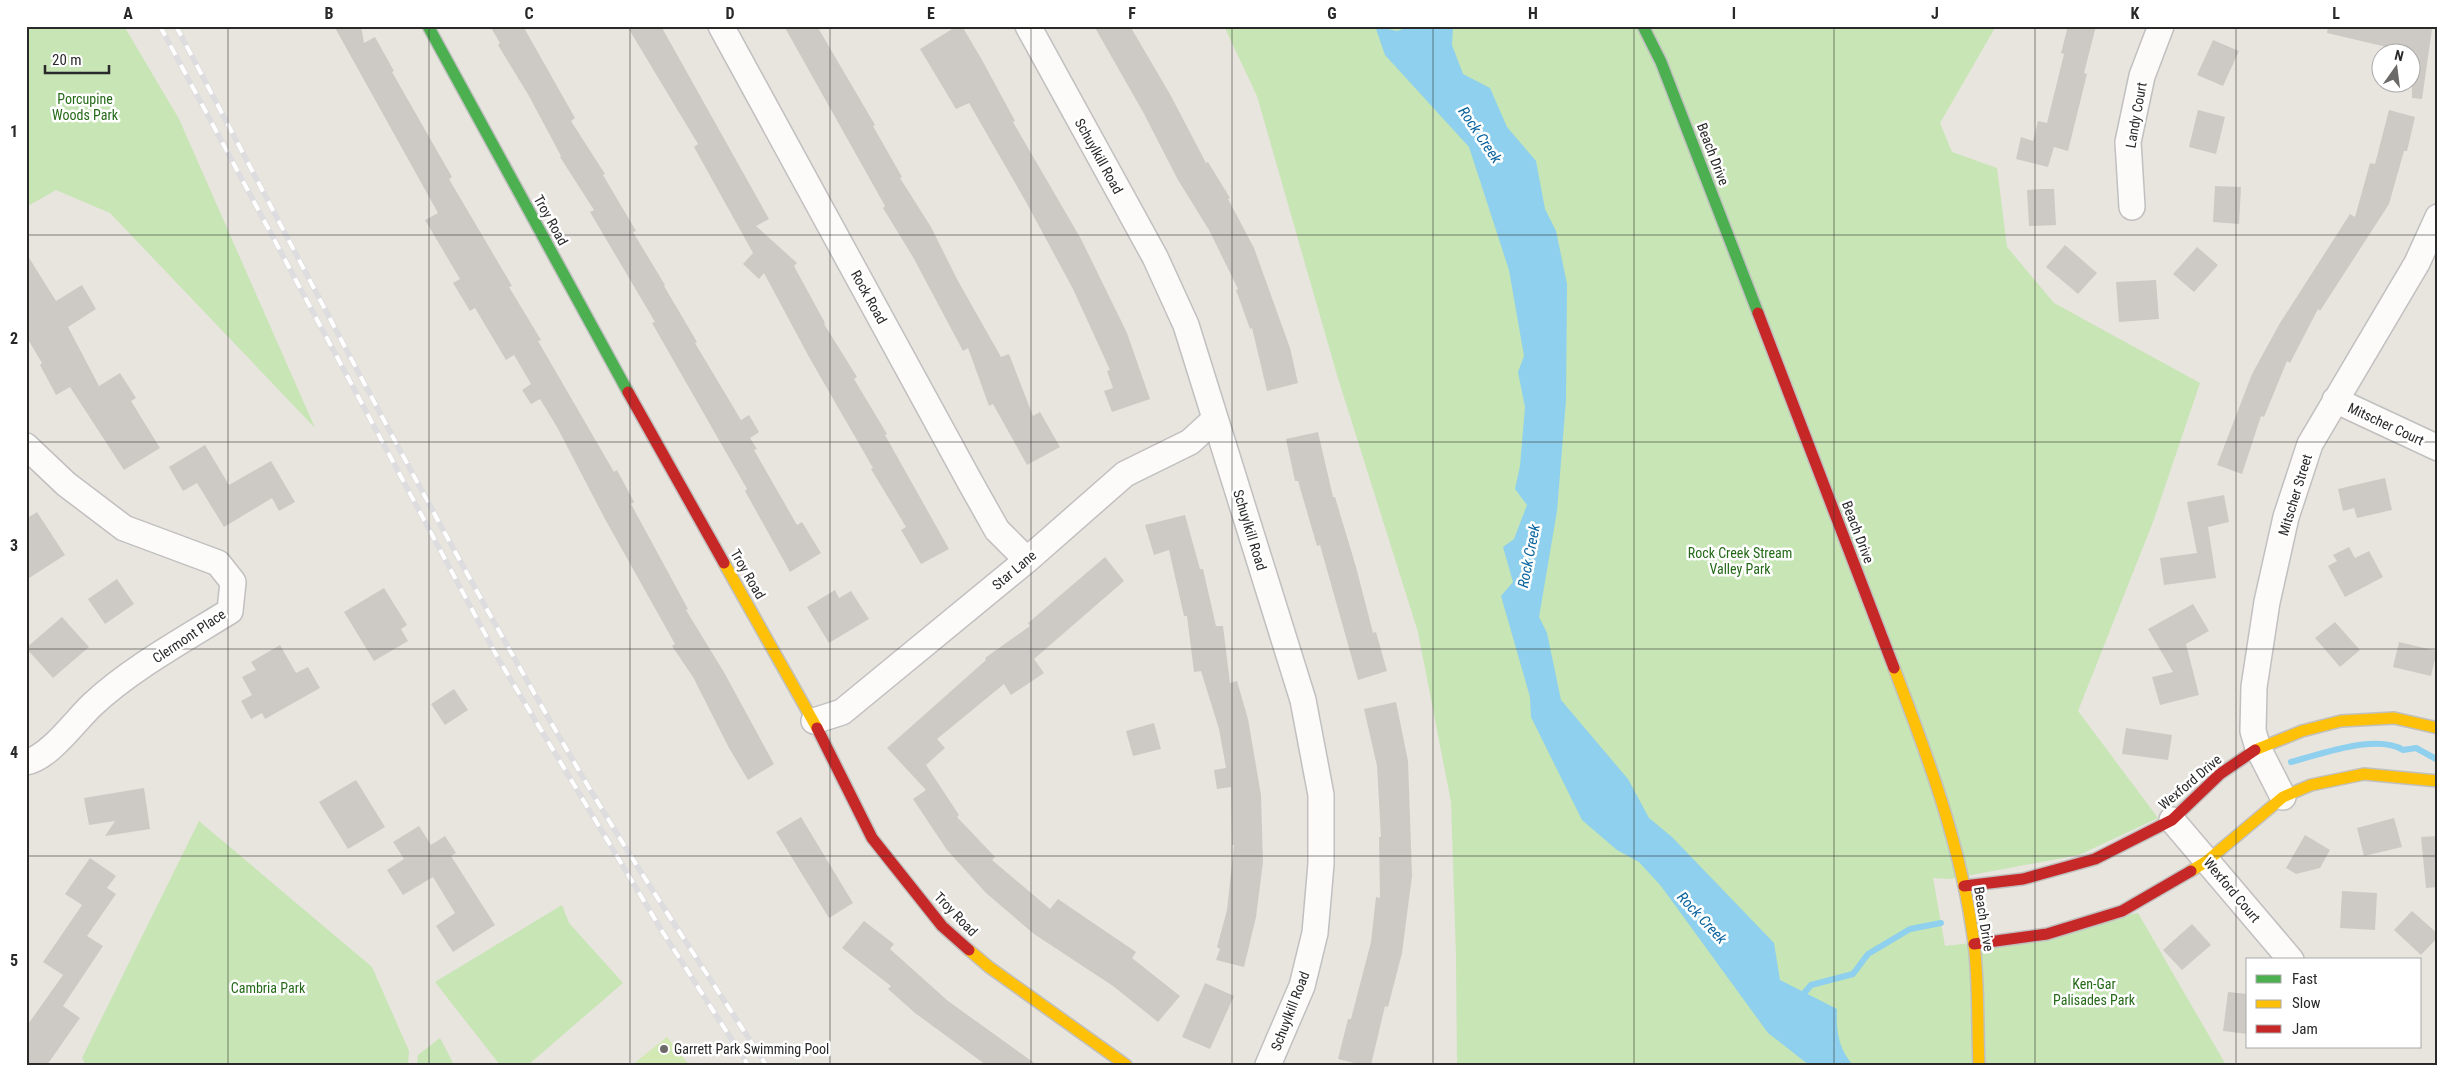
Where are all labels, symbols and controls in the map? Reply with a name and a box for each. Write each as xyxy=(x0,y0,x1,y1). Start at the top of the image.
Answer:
text: A xyxy=(123,4,133,23)
text: B xyxy=(325,4,334,23)
text: C xyxy=(524,4,534,23)
text: D xyxy=(725,4,735,23)
text: E xyxy=(927,4,935,23)
text: F xyxy=(1128,4,1136,23)
text: G xyxy=(1327,4,1337,23)
text: H xyxy=(1528,4,1538,23)
text: I xyxy=(1732,4,1736,23)
text: J xyxy=(1931,4,1939,23)
text: K xyxy=(2131,4,2140,23)
text: L xyxy=(2332,4,2340,23)
scale bar xyxy=(45,42,109,74)
north arrow xyxy=(2372,42,2422,92)
text: N xyxy=(2393,47,2405,64)
text: 20 m xyxy=(52,51,82,69)
street label: Landy Court xyxy=(2122,81,2150,149)
park label: Porcupine Woods Park xyxy=(52,91,119,123)
water label: Rock Creek xyxy=(1455,103,1506,167)
street label: Schuylkill Road xyxy=(1072,116,1126,196)
street label: Beach Drive xyxy=(1694,121,1732,188)
text: 1 xyxy=(10,122,18,141)
street label: Troy Road xyxy=(531,192,571,248)
street label: Rock Road xyxy=(848,268,890,326)
text: 2 xyxy=(10,329,18,348)
street label: Mitscher Court xyxy=(2345,399,2427,449)
street label: Mitscher Street xyxy=(2275,452,2315,538)
street label: Schuylkill Road xyxy=(1230,488,1270,572)
street label: Beach Drive xyxy=(1839,499,1877,566)
water label: Rock Creek xyxy=(1514,522,1544,589)
text: 3 xyxy=(10,536,18,555)
park label: Rock Creek Stream Valley Park xyxy=(1688,545,1792,577)
street label: Troy Road xyxy=(727,546,769,602)
street label: Star Lane xyxy=(989,547,1040,593)
street label: Clermont Place xyxy=(150,606,229,666)
text: 4 xyxy=(10,743,18,762)
street label: Wexford Drive xyxy=(2155,751,2225,813)
street label: Wexford Court xyxy=(2200,854,2264,926)
street label: Beach Drive xyxy=(1971,886,1997,953)
water label: Rock Creek xyxy=(1673,888,1731,948)
street label: Troy Road xyxy=(931,889,981,939)
text: 5 xyxy=(10,951,18,970)
legend xyxy=(2246,958,2422,1048)
street label: Schuylkill Road xyxy=(1268,969,1312,1053)
text: Fast xyxy=(2292,970,2317,988)
park label: Ken-Gar Palisades Park xyxy=(2053,976,2136,1008)
park label: Cambria Park xyxy=(231,980,306,996)
text: Slow xyxy=(2292,994,2321,1012)
text: Jam xyxy=(2292,1020,2318,1038)
place label: Garrett Park Swimming Pool xyxy=(674,1041,829,1057)
marker: Garrett Park Swimming Pool xyxy=(658,1043,670,1055)

